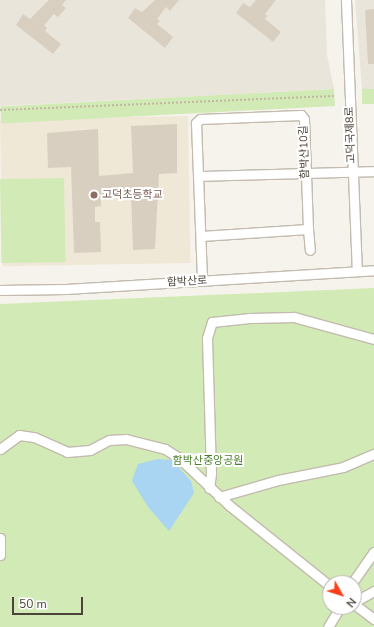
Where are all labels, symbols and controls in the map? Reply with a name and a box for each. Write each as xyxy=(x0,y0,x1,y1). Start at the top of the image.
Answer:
street label: 고덕국제8로 xyxy=(343,106,359,164)
street label: 함박산10길 xyxy=(297,125,313,179)
place label: 고덕초등학교 xyxy=(102,188,163,202)
marker: 고덕초등학교 xyxy=(89,190,99,200)
street label: 함박산로 xyxy=(166,274,208,290)
park label: 함박산중앙공원 xyxy=(173,454,243,468)
north arrow xyxy=(322,575,362,615)
scale bar xyxy=(14,589,85,615)
text: N xyxy=(343,594,359,610)
text: 50 m xyxy=(19,596,47,612)

